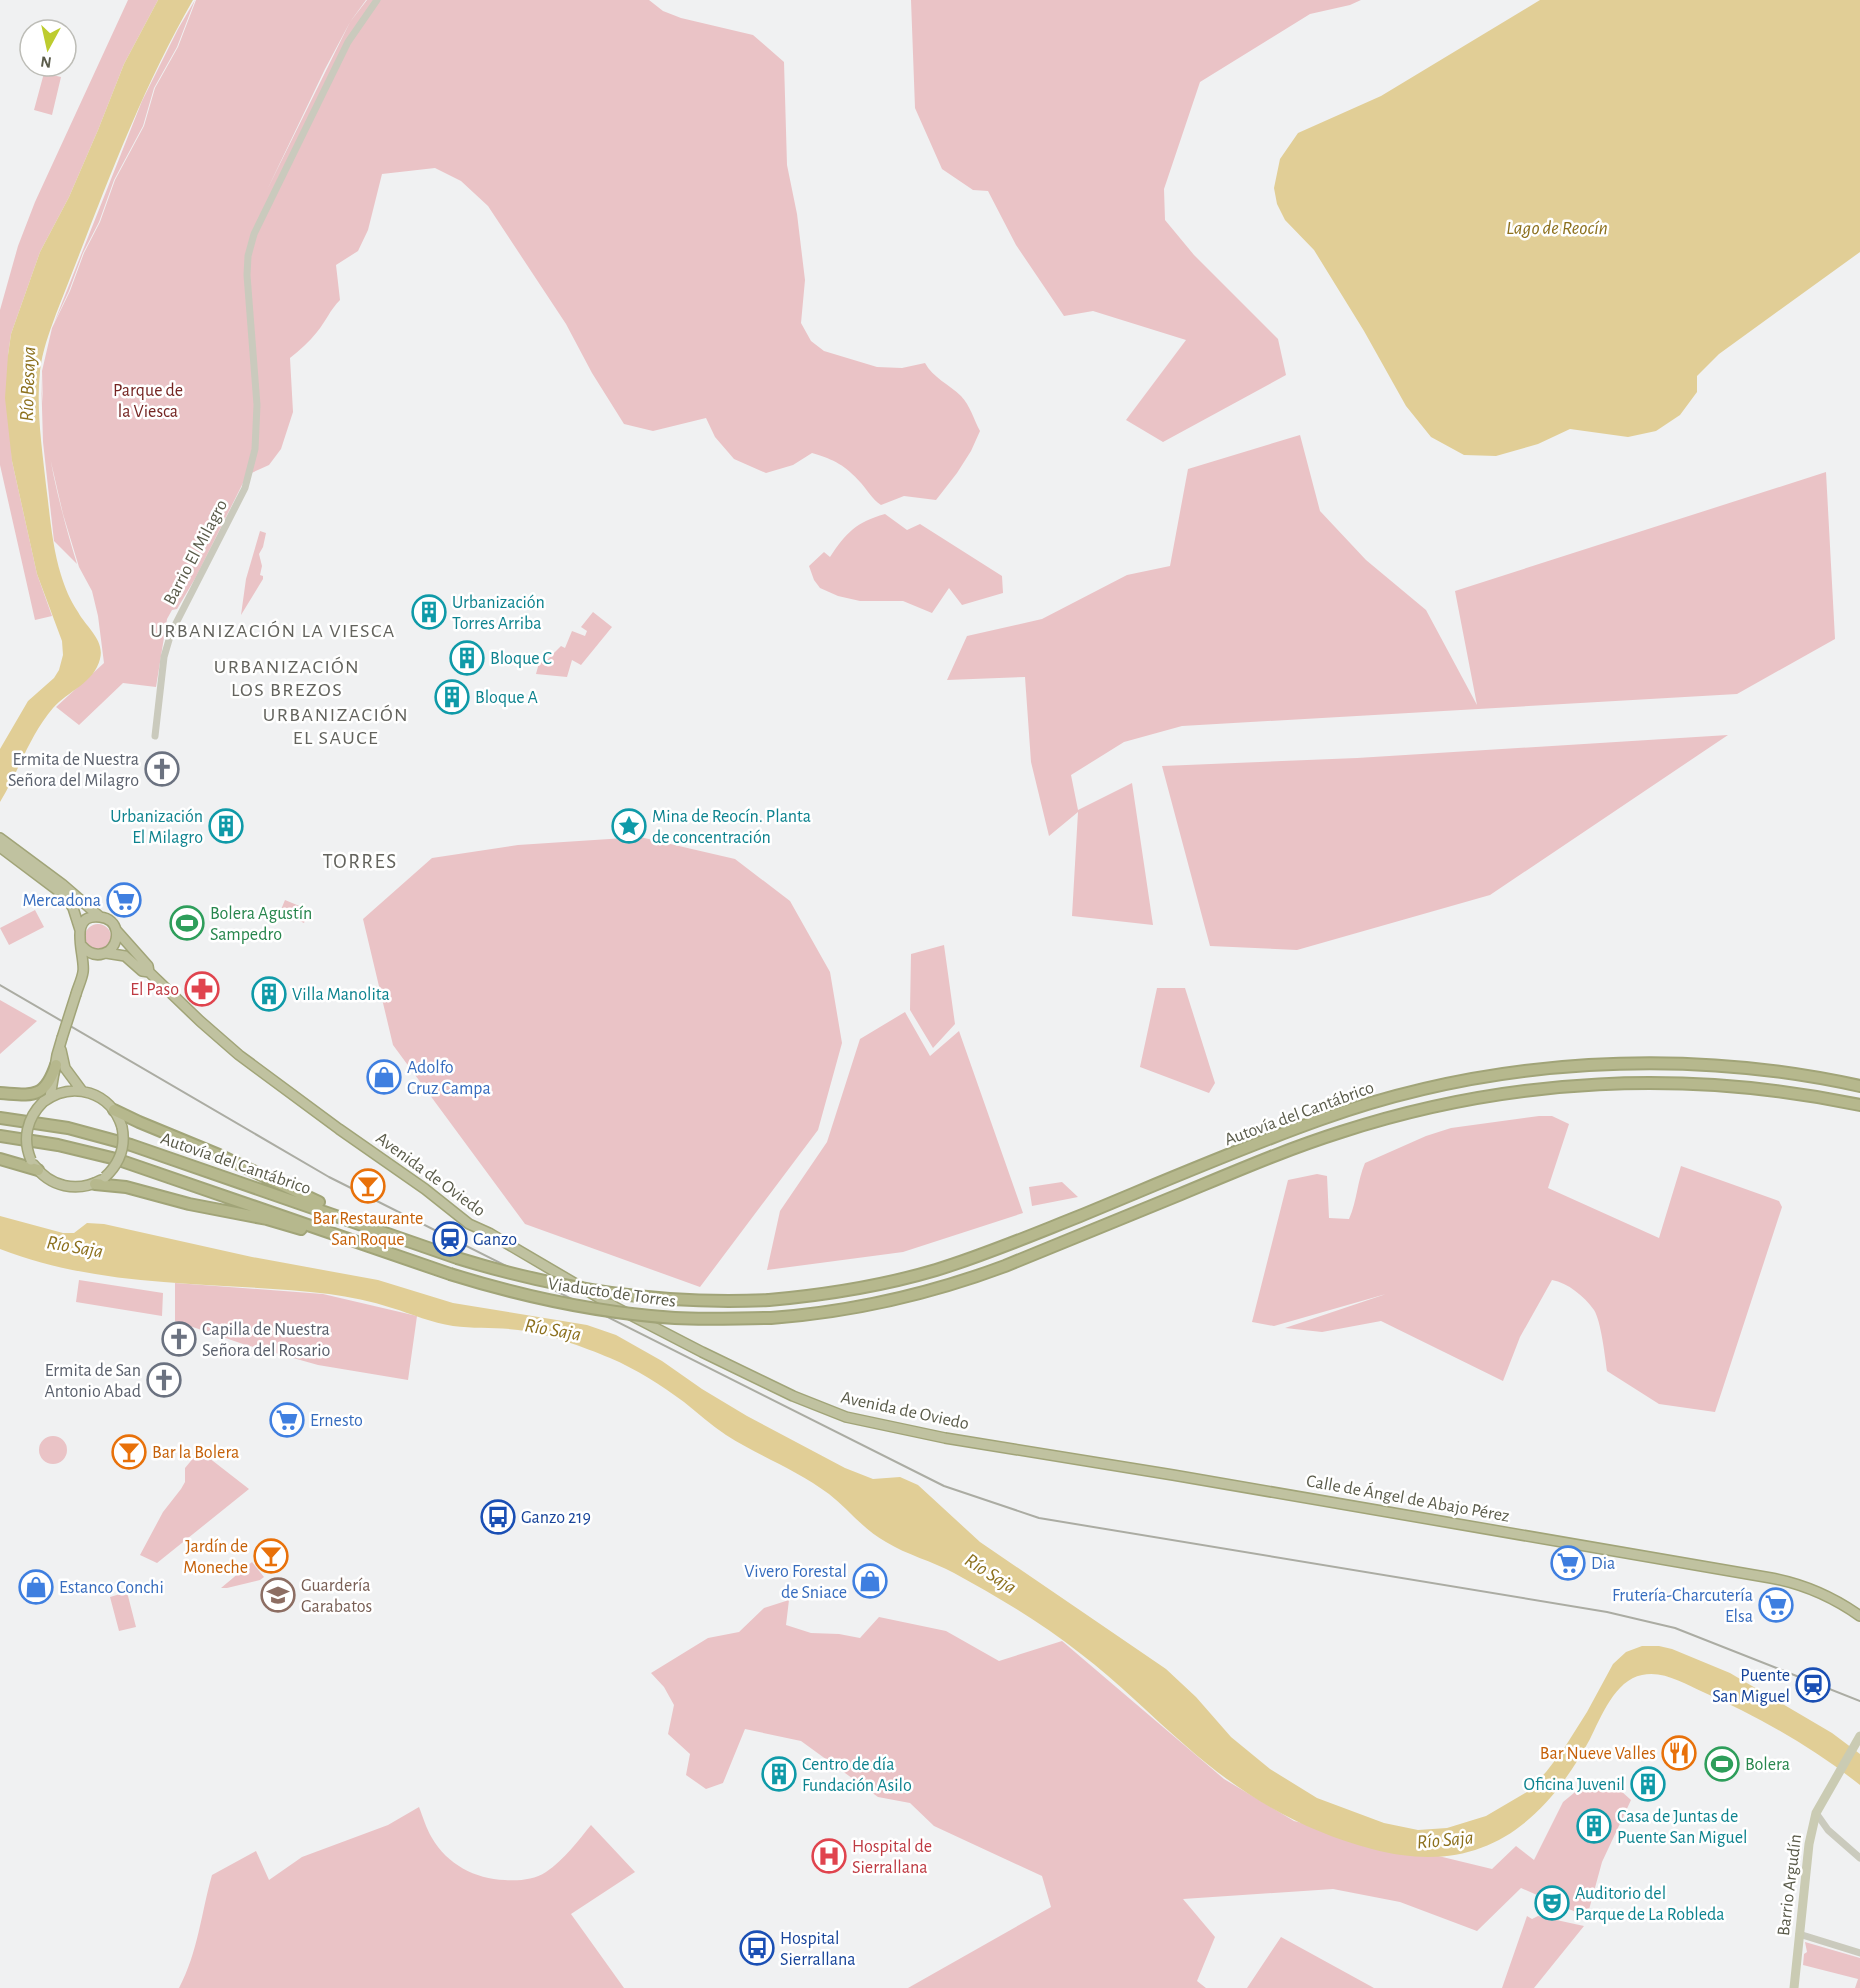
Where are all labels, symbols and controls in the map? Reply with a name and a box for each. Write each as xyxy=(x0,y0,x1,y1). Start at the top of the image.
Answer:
north arrow xyxy=(18,18,78,78)
text: N xyxy=(39,53,53,71)
water label: Lago de Reocín xyxy=(1506,218,1608,238)
water label: Río Besaya xyxy=(17,346,39,422)
park label: Parque de la Viesca xyxy=(113,382,183,421)
street label: Barrio El Milagro xyxy=(161,497,231,608)
building icon: Urbanización Torres Arriba xyxy=(411,594,447,630)
place label: Urbanización Torres Arriba xyxy=(452,594,545,633)
district label: URBANIZACIÓN LA VIESCA xyxy=(150,620,396,641)
building icon: Bloque C xyxy=(449,640,485,676)
place label: Bloque C xyxy=(490,650,552,668)
district label: URBANIZACIÓN LOS BREZOS xyxy=(214,656,360,700)
building icon: Bloque A xyxy=(434,679,470,715)
place label: Bloque A xyxy=(475,689,539,707)
district label: URBANIZACIÓN EL SAUCE xyxy=(263,704,409,748)
place label: Ermita de Nuestra Señora del Milagro xyxy=(8,751,139,790)
church icon: Ermita de Nuestra Señora del Milagro xyxy=(144,751,180,787)
place label: Urbanización El Milagro xyxy=(110,808,203,847)
building icon: Urbanización El Milagro xyxy=(208,808,244,844)
place icon: Mina de Reocín. Planta de concentración xyxy=(611,808,647,844)
place label: Mina de Reocín. Planta de concentración xyxy=(652,808,811,847)
district label: TORRES xyxy=(322,851,398,872)
supermarket icon: Mercadona xyxy=(106,882,142,918)
place label: Mercadona xyxy=(22,892,101,910)
sports icon: Bolera Agustín Sampedro xyxy=(169,905,205,941)
place label: Bolera Agustín Sampedro xyxy=(210,905,312,944)
pharmacy icon: El Paso xyxy=(184,971,220,1007)
building icon: Villa Manolita xyxy=(251,976,287,1012)
place label: El Paso xyxy=(130,981,179,999)
place label: Villa Manolita xyxy=(292,986,390,1004)
shop icon: Adolfo Cruz Campa xyxy=(366,1059,402,1095)
place label: Adolfo Cruz Campa xyxy=(407,1059,491,1098)
street label: Autovía del Cantábrico xyxy=(1222,1079,1377,1149)
street label: Avenida de Oviedo xyxy=(372,1129,489,1221)
street label: Autovía del Cantábrico xyxy=(158,1130,313,1198)
bar icon: Bar Restaurante San Roque xyxy=(350,1168,386,1204)
place label: Bar Restaurante San Roque xyxy=(313,1210,423,1249)
station icon: Ganzo xyxy=(432,1221,468,1257)
place label: Ganzo xyxy=(473,1231,517,1249)
water label: Río Saja xyxy=(45,1232,105,1262)
street label: Viaducto de Torres xyxy=(547,1275,677,1311)
water label: Río Saja xyxy=(523,1315,583,1345)
church icon: Capilla de Nuestra Señora del Rosario xyxy=(161,1321,197,1357)
place label: Capilla de Nuestra Señora del Rosario xyxy=(202,1321,330,1360)
place label: Ermita de San Antonio Abad xyxy=(45,1362,141,1401)
church icon: Ermita de San Antonio Abad xyxy=(146,1362,182,1398)
street label: Avenida de Oviedo xyxy=(839,1389,971,1433)
supermarket icon: Ernesto xyxy=(269,1402,305,1438)
place label: Ernesto xyxy=(310,1412,363,1430)
bar icon: Bar la Bolera xyxy=(111,1434,147,1470)
place label: Bar la Bolera xyxy=(152,1444,239,1462)
street label: Calle de Ángel de Abajo Pérez xyxy=(1305,1469,1511,1526)
bus stop icon: Ganzo 219 xyxy=(480,1499,516,1535)
place label: Ganzo 219 xyxy=(521,1509,591,1527)
place label: Jardín de Moneche xyxy=(183,1538,248,1577)
bar icon: Jardín de Moneche xyxy=(253,1538,289,1574)
supermarket icon: Dia xyxy=(1550,1545,1586,1581)
water label: Río Saja xyxy=(961,1550,1020,1598)
place label: Dia xyxy=(1591,1555,1615,1573)
place label: Vivero Forestal de Sniace xyxy=(744,1563,847,1602)
shop icon: Vivero Forestal de Sniace xyxy=(852,1563,888,1599)
shop icon: Estanco Conchi xyxy=(18,1569,54,1605)
school or university icon: Guardería Garabatos xyxy=(260,1577,296,1613)
place label: Guardería Garabatos xyxy=(301,1577,372,1616)
place label: Estanco Conchi xyxy=(59,1579,164,1597)
place label: Frutería-Charcutería Elsa xyxy=(1612,1587,1753,1626)
supermarket icon: Frutería-Charcutería Elsa xyxy=(1758,1587,1794,1623)
place label: Puente San Miguel xyxy=(1712,1667,1790,1706)
station icon: Puente San Miguel xyxy=(1795,1667,1831,1703)
restaurant icon: Bar Nueve Valles xyxy=(1661,1735,1697,1771)
place label: Bar Nueve Valles xyxy=(1540,1745,1656,1763)
sports icon: Bolera xyxy=(1704,1746,1740,1782)
building icon: Centro de día Fundación Asilo xyxy=(761,1756,797,1792)
place label: Centro de día Fundación Asilo xyxy=(802,1756,912,1795)
place label: Bolera xyxy=(1745,1756,1790,1774)
building icon: Oficina Juvenil xyxy=(1630,1766,1666,1802)
place label: Oficina Juvenil xyxy=(1524,1776,1625,1794)
building icon: Casa de Juntas de Puente San Miguel xyxy=(1576,1808,1612,1844)
place label: Casa de Juntas de Puente San Miguel xyxy=(1617,1808,1747,1847)
water label: Río Saja xyxy=(1416,1828,1474,1852)
street label: Barrio Argudín xyxy=(1775,1833,1805,1937)
hospital icon: Hospital de Sierrallana xyxy=(811,1838,847,1874)
place label: Hospital de Sierrallana xyxy=(852,1838,932,1877)
theatre icon: Auditorio del Parque de La Robleda xyxy=(1534,1885,1570,1921)
place label: Auditorio del Parque de La Robleda xyxy=(1575,1885,1725,1924)
bus stop icon: Hospital Sierrallana xyxy=(739,1930,775,1966)
place label: Hospital Sierrallana xyxy=(780,1930,856,1969)

